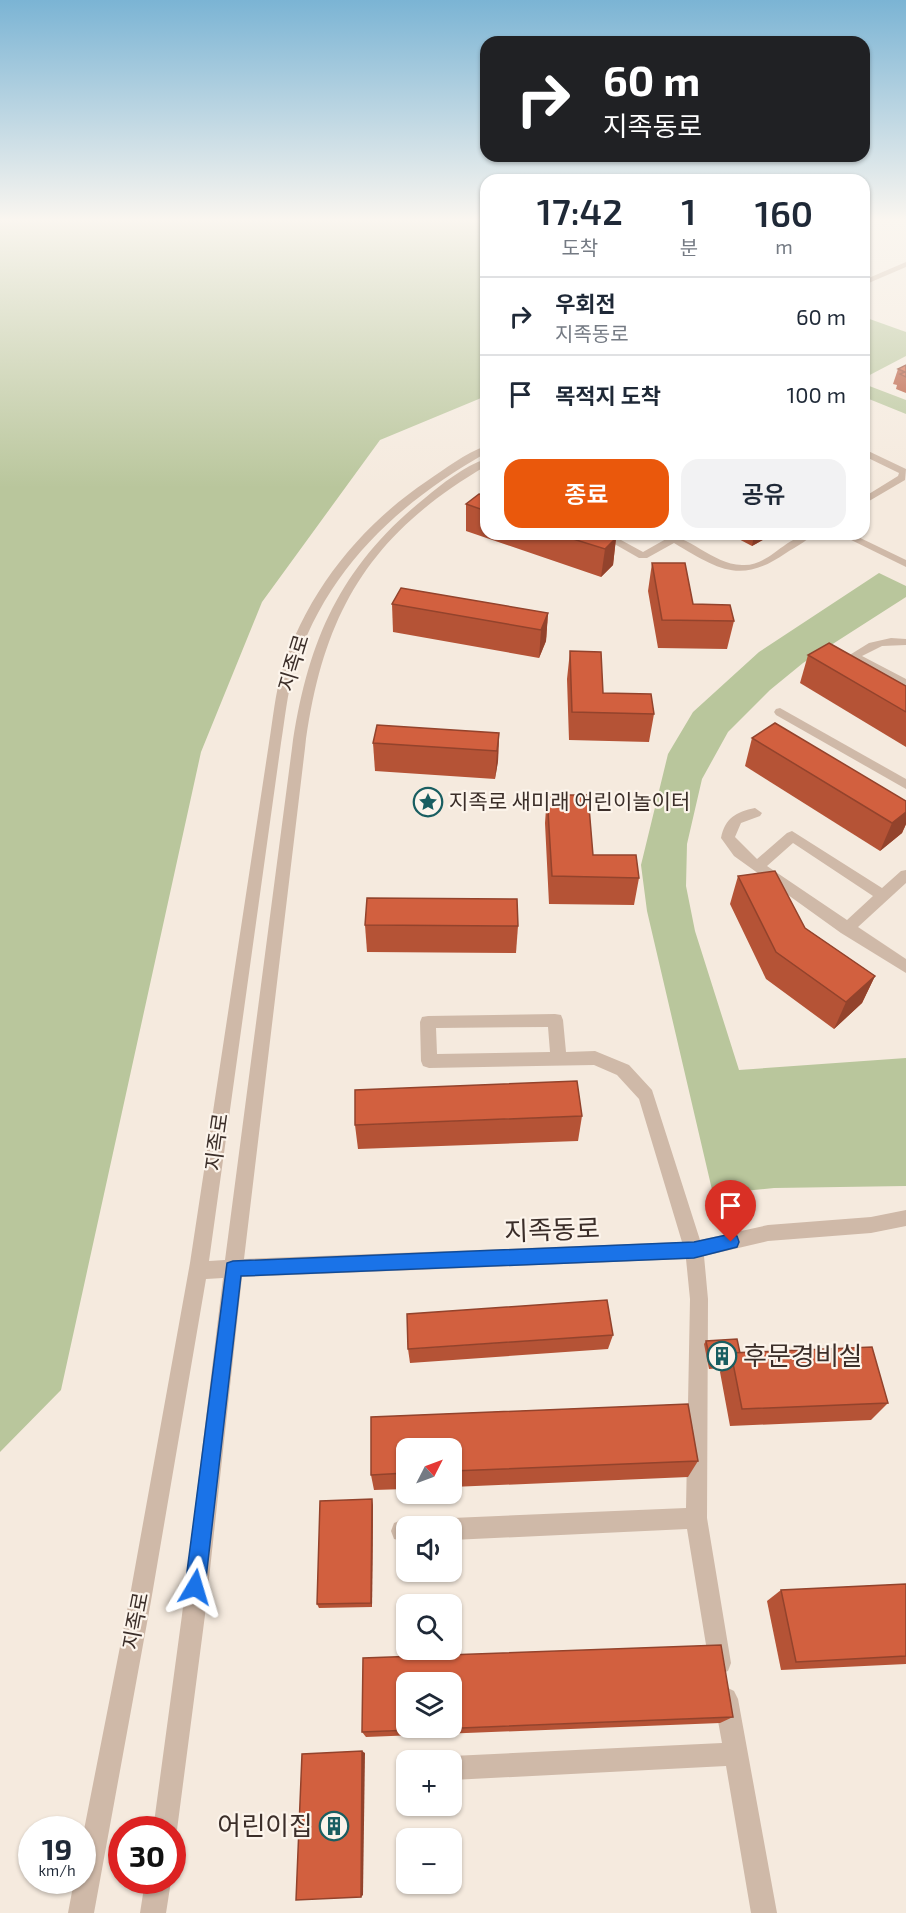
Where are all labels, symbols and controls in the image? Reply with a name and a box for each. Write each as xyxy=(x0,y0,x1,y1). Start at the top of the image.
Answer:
text: 60 m xyxy=(603,54,700,104)
icon: right xyxy=(504,60,582,138)
text: 지족동로 xyxy=(603,109,702,141)
text: 17:42 xyxy=(537,189,623,232)
text: 1 xyxy=(681,189,696,232)
text: 160 xyxy=(755,191,813,234)
text: m xyxy=(775,234,793,258)
text: 도착 xyxy=(561,235,598,259)
text: 분 xyxy=(680,235,698,259)
text: 우회전 xyxy=(555,290,616,316)
icon: right xyxy=(504,300,537,333)
text: 60 m xyxy=(796,303,846,329)
text: 지족동로 xyxy=(555,321,629,345)
icon: arrive xyxy=(504,378,537,411)
text: 100 m xyxy=(787,381,846,407)
text: 목적지 도착 xyxy=(555,382,661,408)
button: 종료 xyxy=(504,459,669,528)
button: 공유 xyxy=(681,459,846,528)
street label: 지족로 xyxy=(272,631,313,694)
place icon: 지족로 새미래 어린이놀이터 xyxy=(412,786,444,818)
place label: 지족로 새미래 어린이놀이터 xyxy=(449,788,690,813)
street label: 지족로 xyxy=(199,1111,232,1172)
pin xyxy=(705,1180,756,1242)
icon: arrive xyxy=(714,1189,747,1222)
street label: 지족동로 xyxy=(504,1211,600,1246)
place label: 후문경비실 xyxy=(743,1339,863,1370)
building icon: 후문경비실 xyxy=(706,1340,738,1372)
north arrow xyxy=(396,1438,462,1504)
map controls xyxy=(396,1438,462,1894)
button: sound xyxy=(396,1516,462,1582)
position arrow xyxy=(163,1555,227,1619)
street label: 지족로 xyxy=(117,1590,152,1652)
button: search xyxy=(396,1594,462,1660)
button: layers xyxy=(396,1672,462,1738)
button: + xyxy=(396,1750,462,1816)
place label: 어린이집 xyxy=(217,1809,313,1840)
building icon: 어린이집 xyxy=(318,1810,350,1842)
speed limit sign: 30 xyxy=(108,1816,186,1894)
button: − xyxy=(396,1828,462,1894)
text: 19 xyxy=(42,1830,72,1866)
text: km/h xyxy=(38,1861,76,1879)

